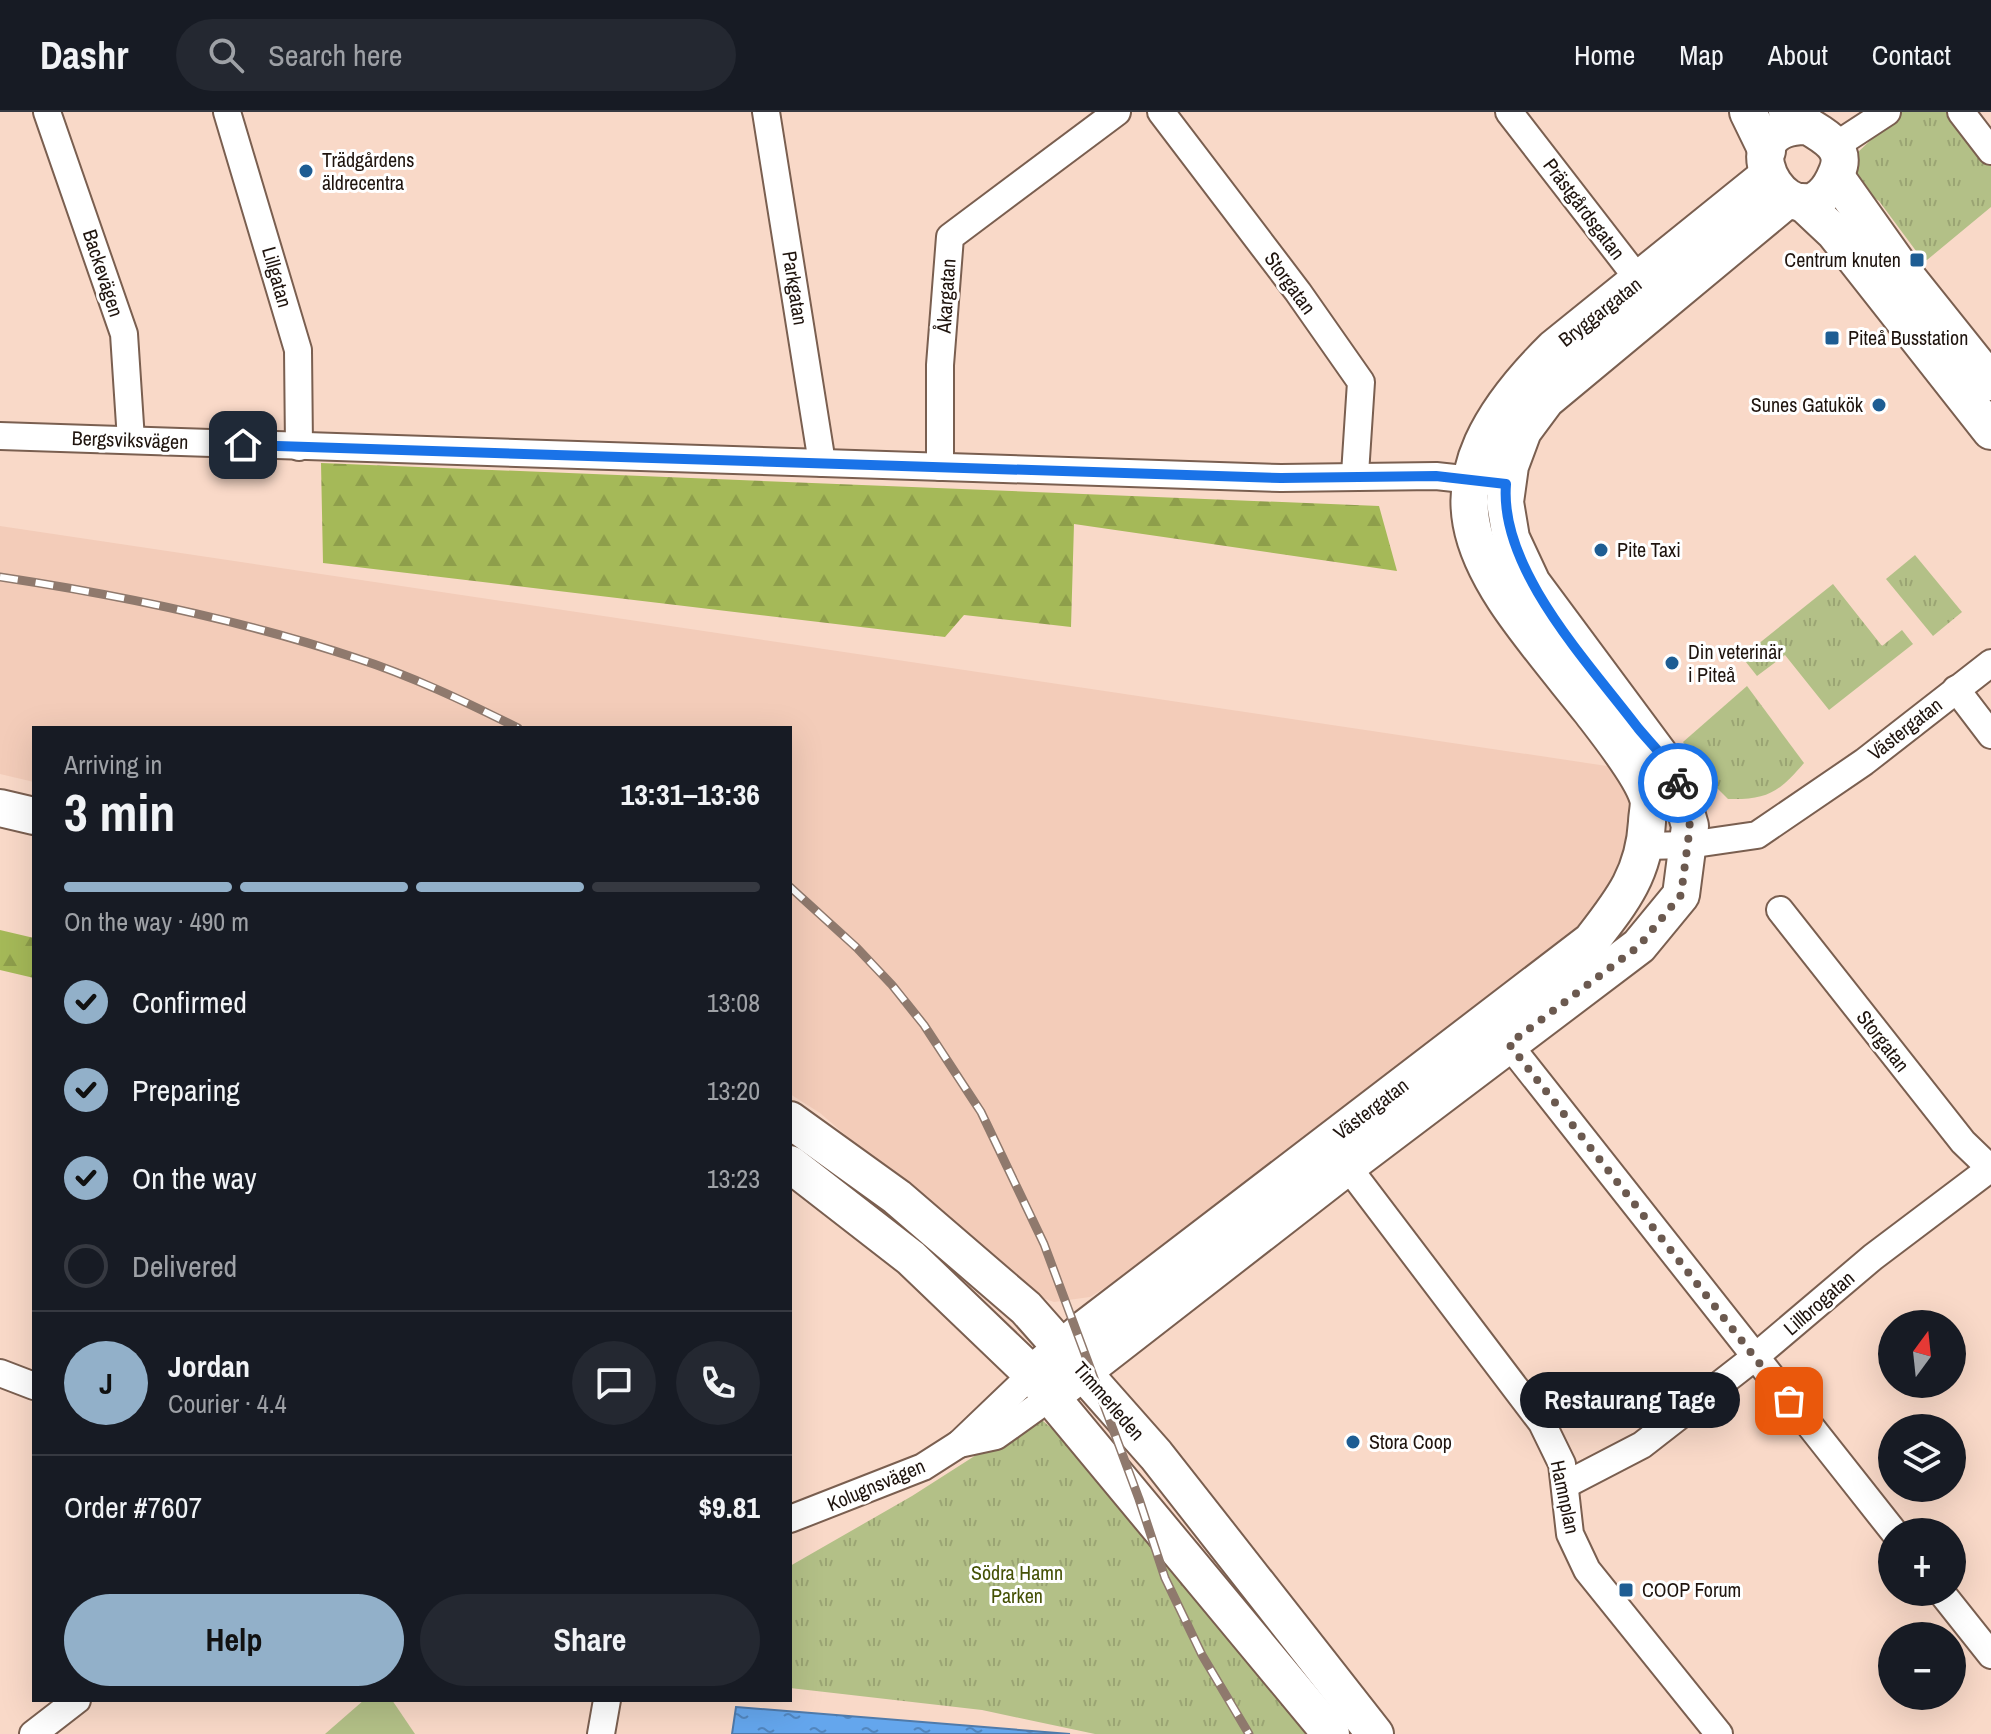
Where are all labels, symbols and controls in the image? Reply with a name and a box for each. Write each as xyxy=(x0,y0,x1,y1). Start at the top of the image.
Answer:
search box xyxy=(176,19,736,91)
text: Dashr xyxy=(40,30,128,81)
icon: search xyxy=(204,33,248,77)
text: Search here xyxy=(268,35,402,75)
text: Home xyxy=(1574,36,1635,74)
text: Map xyxy=(1679,36,1724,74)
text: About xyxy=(1768,36,1828,74)
text: Contact xyxy=(1872,36,1951,74)
place label: Trädgårdens äldrecentra xyxy=(322,146,414,196)
street label: Prästgårdsgatan xyxy=(1537,153,1631,265)
marker: Trädgårdens äldrecentra xyxy=(297,162,315,180)
street label: Backevägen xyxy=(77,226,130,320)
street label: Lillgatan xyxy=(256,243,299,310)
street label: Storgatan xyxy=(1259,246,1322,319)
place label: Centrum knuten xyxy=(1784,246,1901,273)
street label: Parkgatan xyxy=(776,249,815,327)
marker: Centrum knuten xyxy=(1908,251,1926,269)
street label: Åkargatan xyxy=(929,258,962,335)
street label: Bryggargatan xyxy=(1553,271,1647,353)
place label: Piteå Busstation xyxy=(1848,324,1968,351)
marker: Piteå Busstation xyxy=(1823,329,1841,347)
place label: Sunes Gatukök xyxy=(1751,391,1864,418)
marker: Sunes Gatukök xyxy=(1870,396,1888,414)
pin xyxy=(209,411,277,479)
icon: home xyxy=(221,423,265,467)
street label: Bergsviksvägen xyxy=(71,424,189,455)
place label: Pite Taxi xyxy=(1617,536,1681,563)
marker: Pite Taxi xyxy=(1592,541,1610,559)
place label: Din veterinär i Piteå xyxy=(1688,638,1783,688)
marker: Din veterinär i Piteå xyxy=(1663,654,1681,672)
street label: Västergatan xyxy=(1862,691,1947,766)
courier xyxy=(1638,743,1718,823)
text: Arriving in xyxy=(64,747,162,782)
icon: bike xyxy=(1656,761,1700,805)
text: 13:31–13:36 xyxy=(621,774,760,814)
text: 3 min xyxy=(64,777,175,847)
text: On the way · 490 m xyxy=(64,904,249,939)
icon: check xyxy=(64,980,108,1024)
text: Confirmed xyxy=(132,982,247,1022)
text: 13:08 xyxy=(707,985,760,1020)
street label: Storgatan xyxy=(1851,1004,1916,1077)
icon: check xyxy=(64,1068,108,1112)
text: Preparing xyxy=(132,1070,240,1110)
street label: Västergatan xyxy=(1328,1072,1414,1146)
text: 13:20 xyxy=(707,1073,760,1108)
icon: check xyxy=(64,1156,108,1200)
text: On the way xyxy=(132,1158,256,1198)
text: 13:23 xyxy=(707,1161,760,1196)
text: Delivered xyxy=(132,1246,237,1286)
street label: Lillbrogatan xyxy=(1777,1264,1860,1341)
north arrow xyxy=(1878,1310,1966,1398)
map controls xyxy=(1878,1310,1966,1710)
button: chat xyxy=(572,1341,656,1425)
button: phone xyxy=(676,1341,760,1425)
text: Jordan xyxy=(168,1346,250,1386)
street label: Timmerleden xyxy=(1068,1355,1151,1446)
text: J xyxy=(99,1363,113,1403)
pin xyxy=(1755,1367,1823,1435)
callout: Restaurang Tage xyxy=(1521,1373,1741,1429)
icon: bag xyxy=(1767,1379,1811,1423)
text: Restaurang Tage xyxy=(1544,1382,1716,1417)
text: Courier · 4.4 xyxy=(168,1386,287,1421)
button: layers xyxy=(1878,1414,1966,1502)
place label: Stora Coop xyxy=(1369,1428,1452,1455)
marker: Stora Coop xyxy=(1344,1433,1362,1451)
street label: Kolugnsvägen xyxy=(823,1452,929,1517)
street label: Hamnplan xyxy=(1545,1458,1586,1536)
text: Order #7607 xyxy=(64,1487,202,1527)
text: $9.81 xyxy=(698,1487,760,1527)
button: + xyxy=(1878,1518,1966,1606)
park label: Södra Hamn Parken xyxy=(971,1559,1063,1609)
place label: COOP Forum xyxy=(1642,1576,1741,1603)
marker: COOP Forum xyxy=(1617,1581,1635,1599)
button: Help xyxy=(64,1594,404,1686)
button: Share xyxy=(420,1594,760,1686)
button: − xyxy=(1878,1622,1966,1710)

